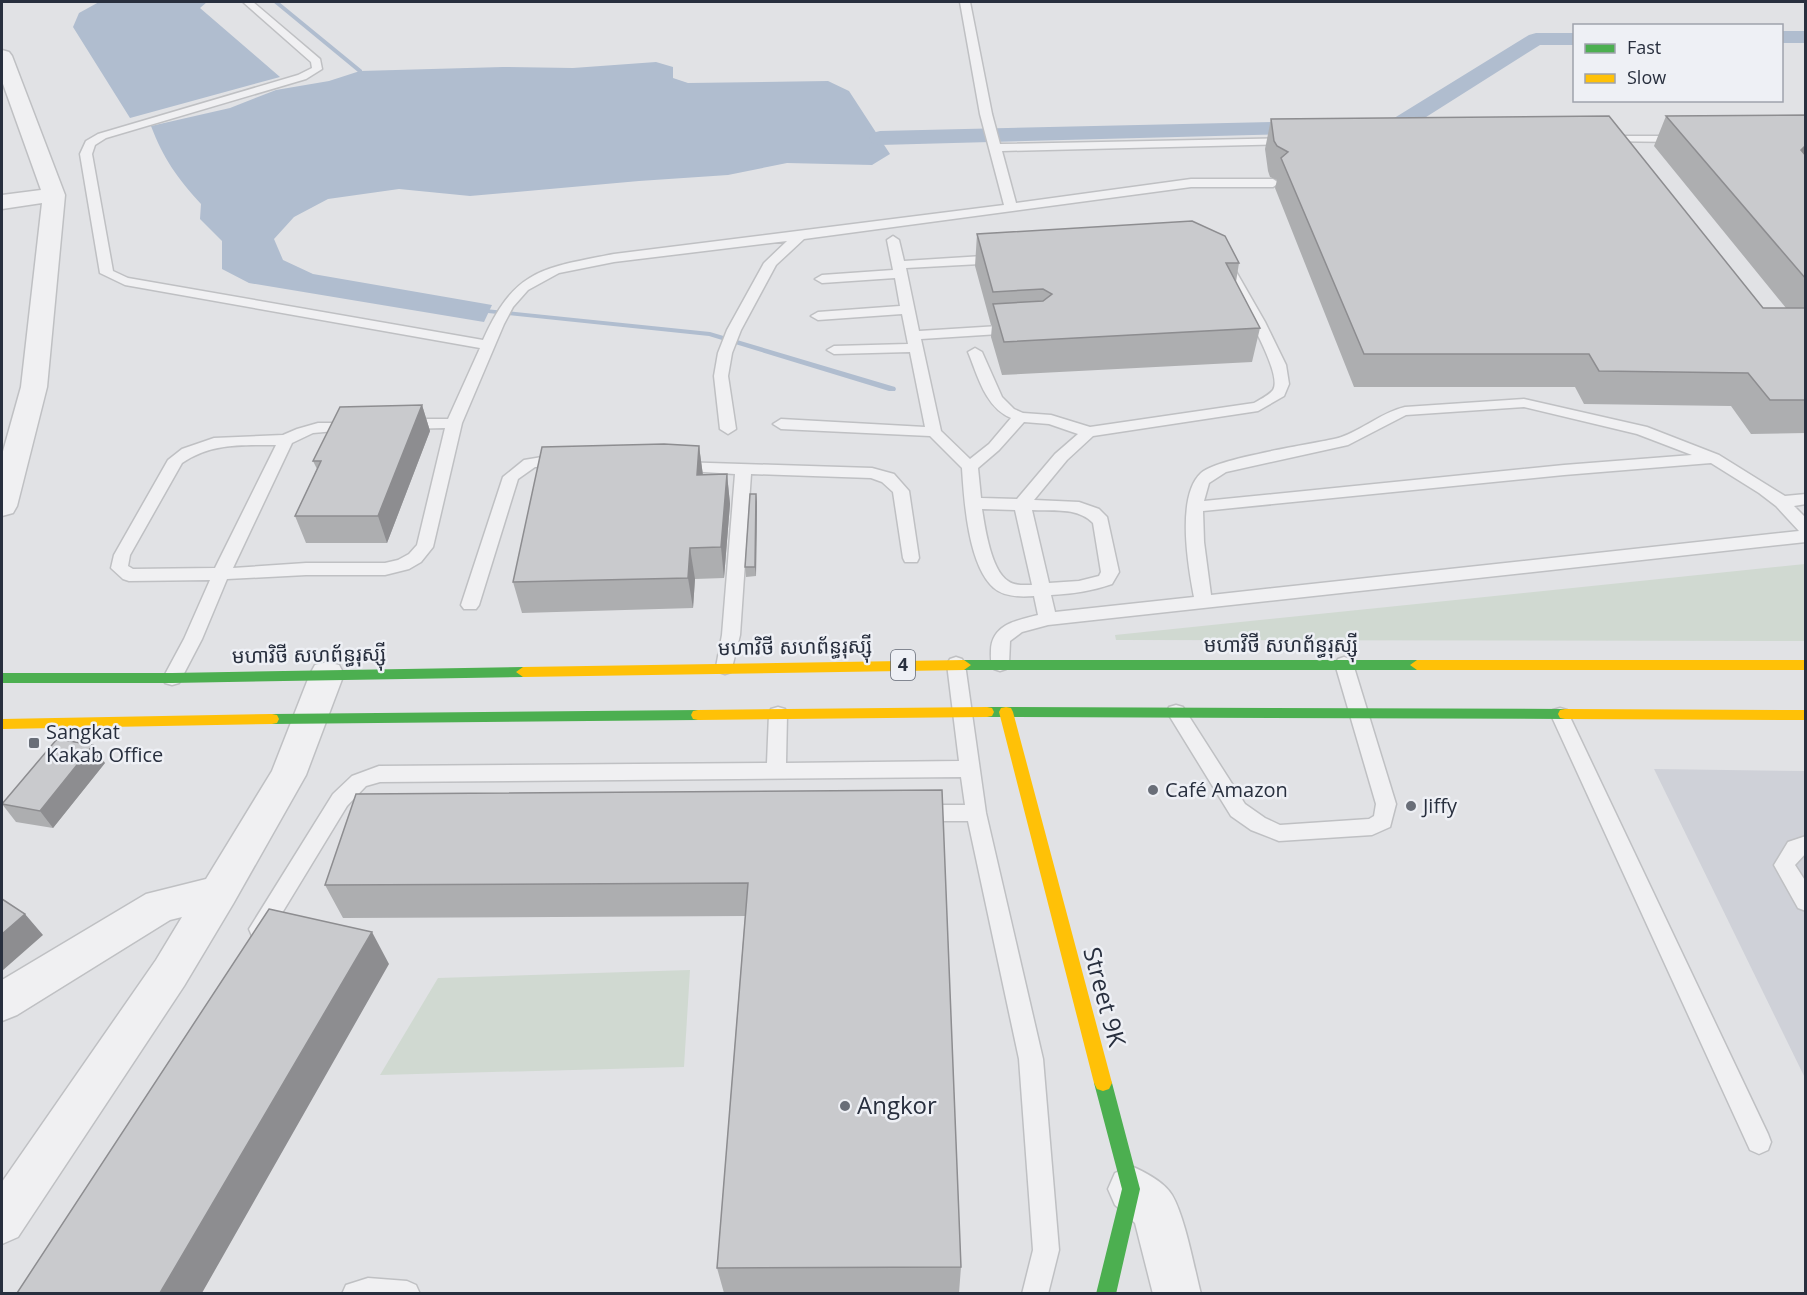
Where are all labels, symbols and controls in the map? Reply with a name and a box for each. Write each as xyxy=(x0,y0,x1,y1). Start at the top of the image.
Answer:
legend xyxy=(1573,24,1783,102)
text: Fast xyxy=(1627,35,1661,59)
text: Slow xyxy=(1627,65,1666,89)
street label: មហាវិថី សហព័ន្ធរុស្ស៊ី xyxy=(1204,631,1358,663)
street label: មហាវិថី សហព័ន្ធរុស្ស៊ី xyxy=(718,632,872,667)
street label: មហាវិថី សហព័ន្ធរុស្ស៊ី xyxy=(232,640,386,675)
road number: 4 xyxy=(891,650,915,680)
place label: Sangkat Kakab Office xyxy=(46,718,163,768)
marker: Sangkat Kakab Office xyxy=(27,736,41,750)
place label: Café Amazon xyxy=(1165,776,1288,803)
marker: Café Amazon xyxy=(1146,783,1160,797)
place label: Jiffy xyxy=(1421,792,1458,819)
marker: Jiffy xyxy=(1404,799,1418,813)
street label: Street 9K xyxy=(1076,943,1135,1050)
place label: Angkor xyxy=(857,1088,937,1121)
marker: Angkor xyxy=(838,1099,852,1113)

